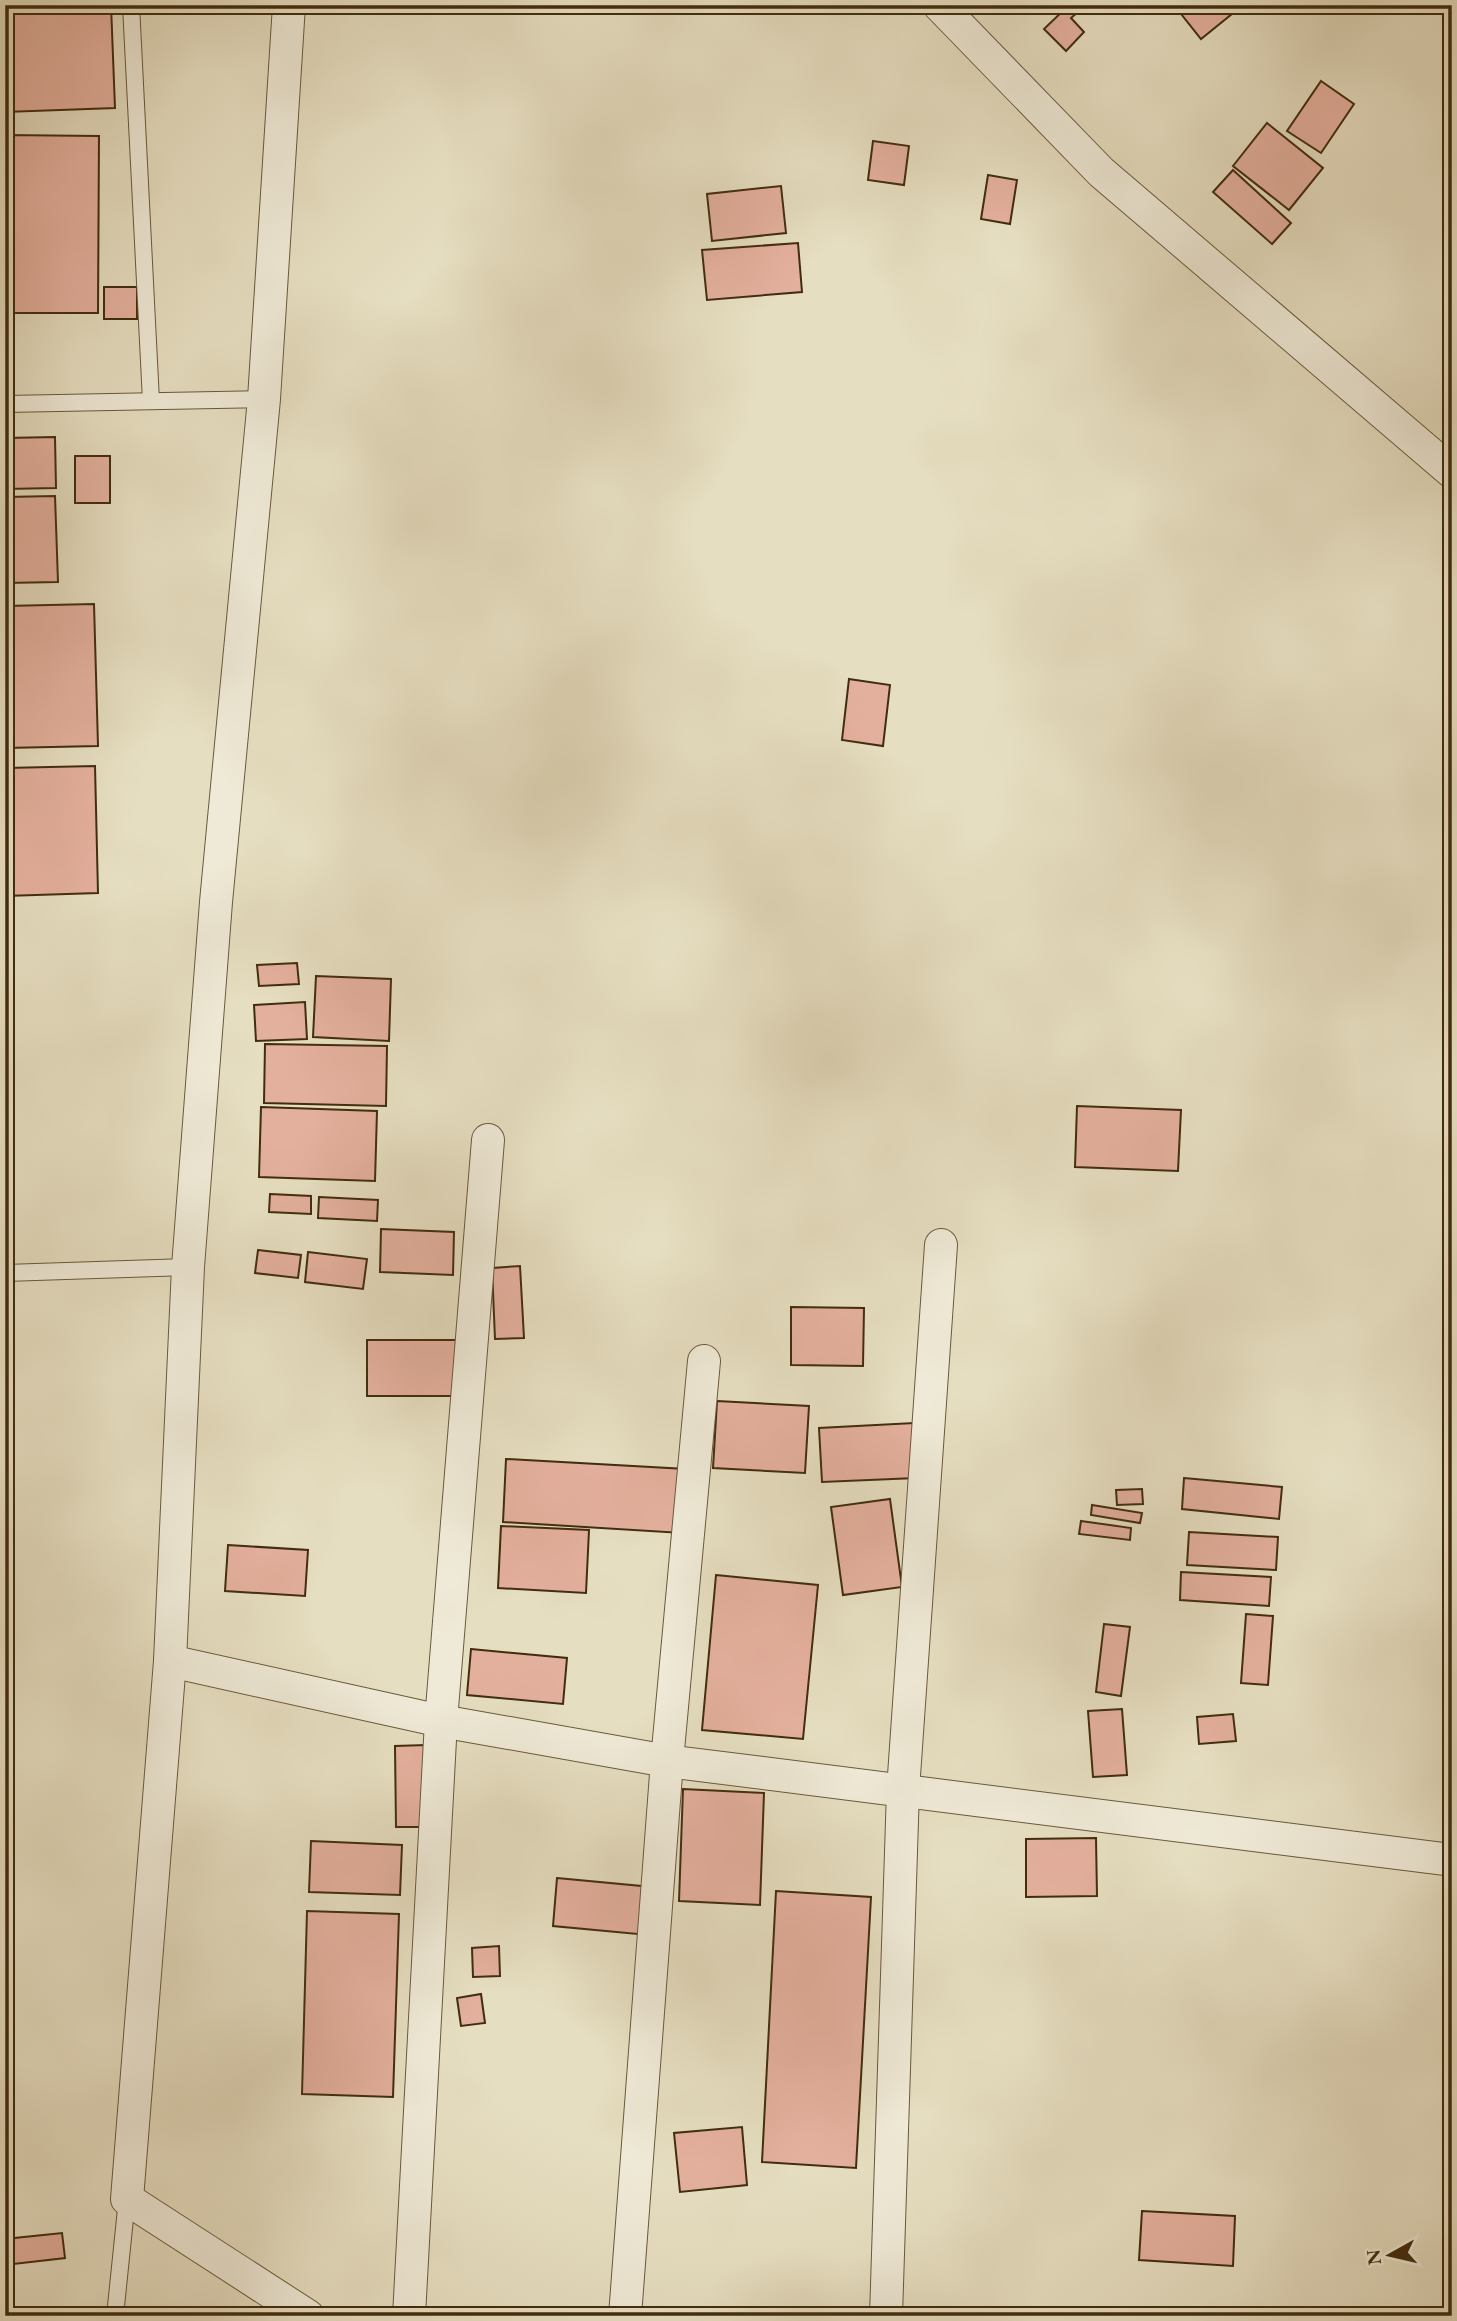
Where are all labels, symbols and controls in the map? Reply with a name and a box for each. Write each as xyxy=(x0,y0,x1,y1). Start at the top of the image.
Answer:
north arrow xyxy=(1356,2220,1426,2290)
text: N xyxy=(1360,2247,1387,2267)

